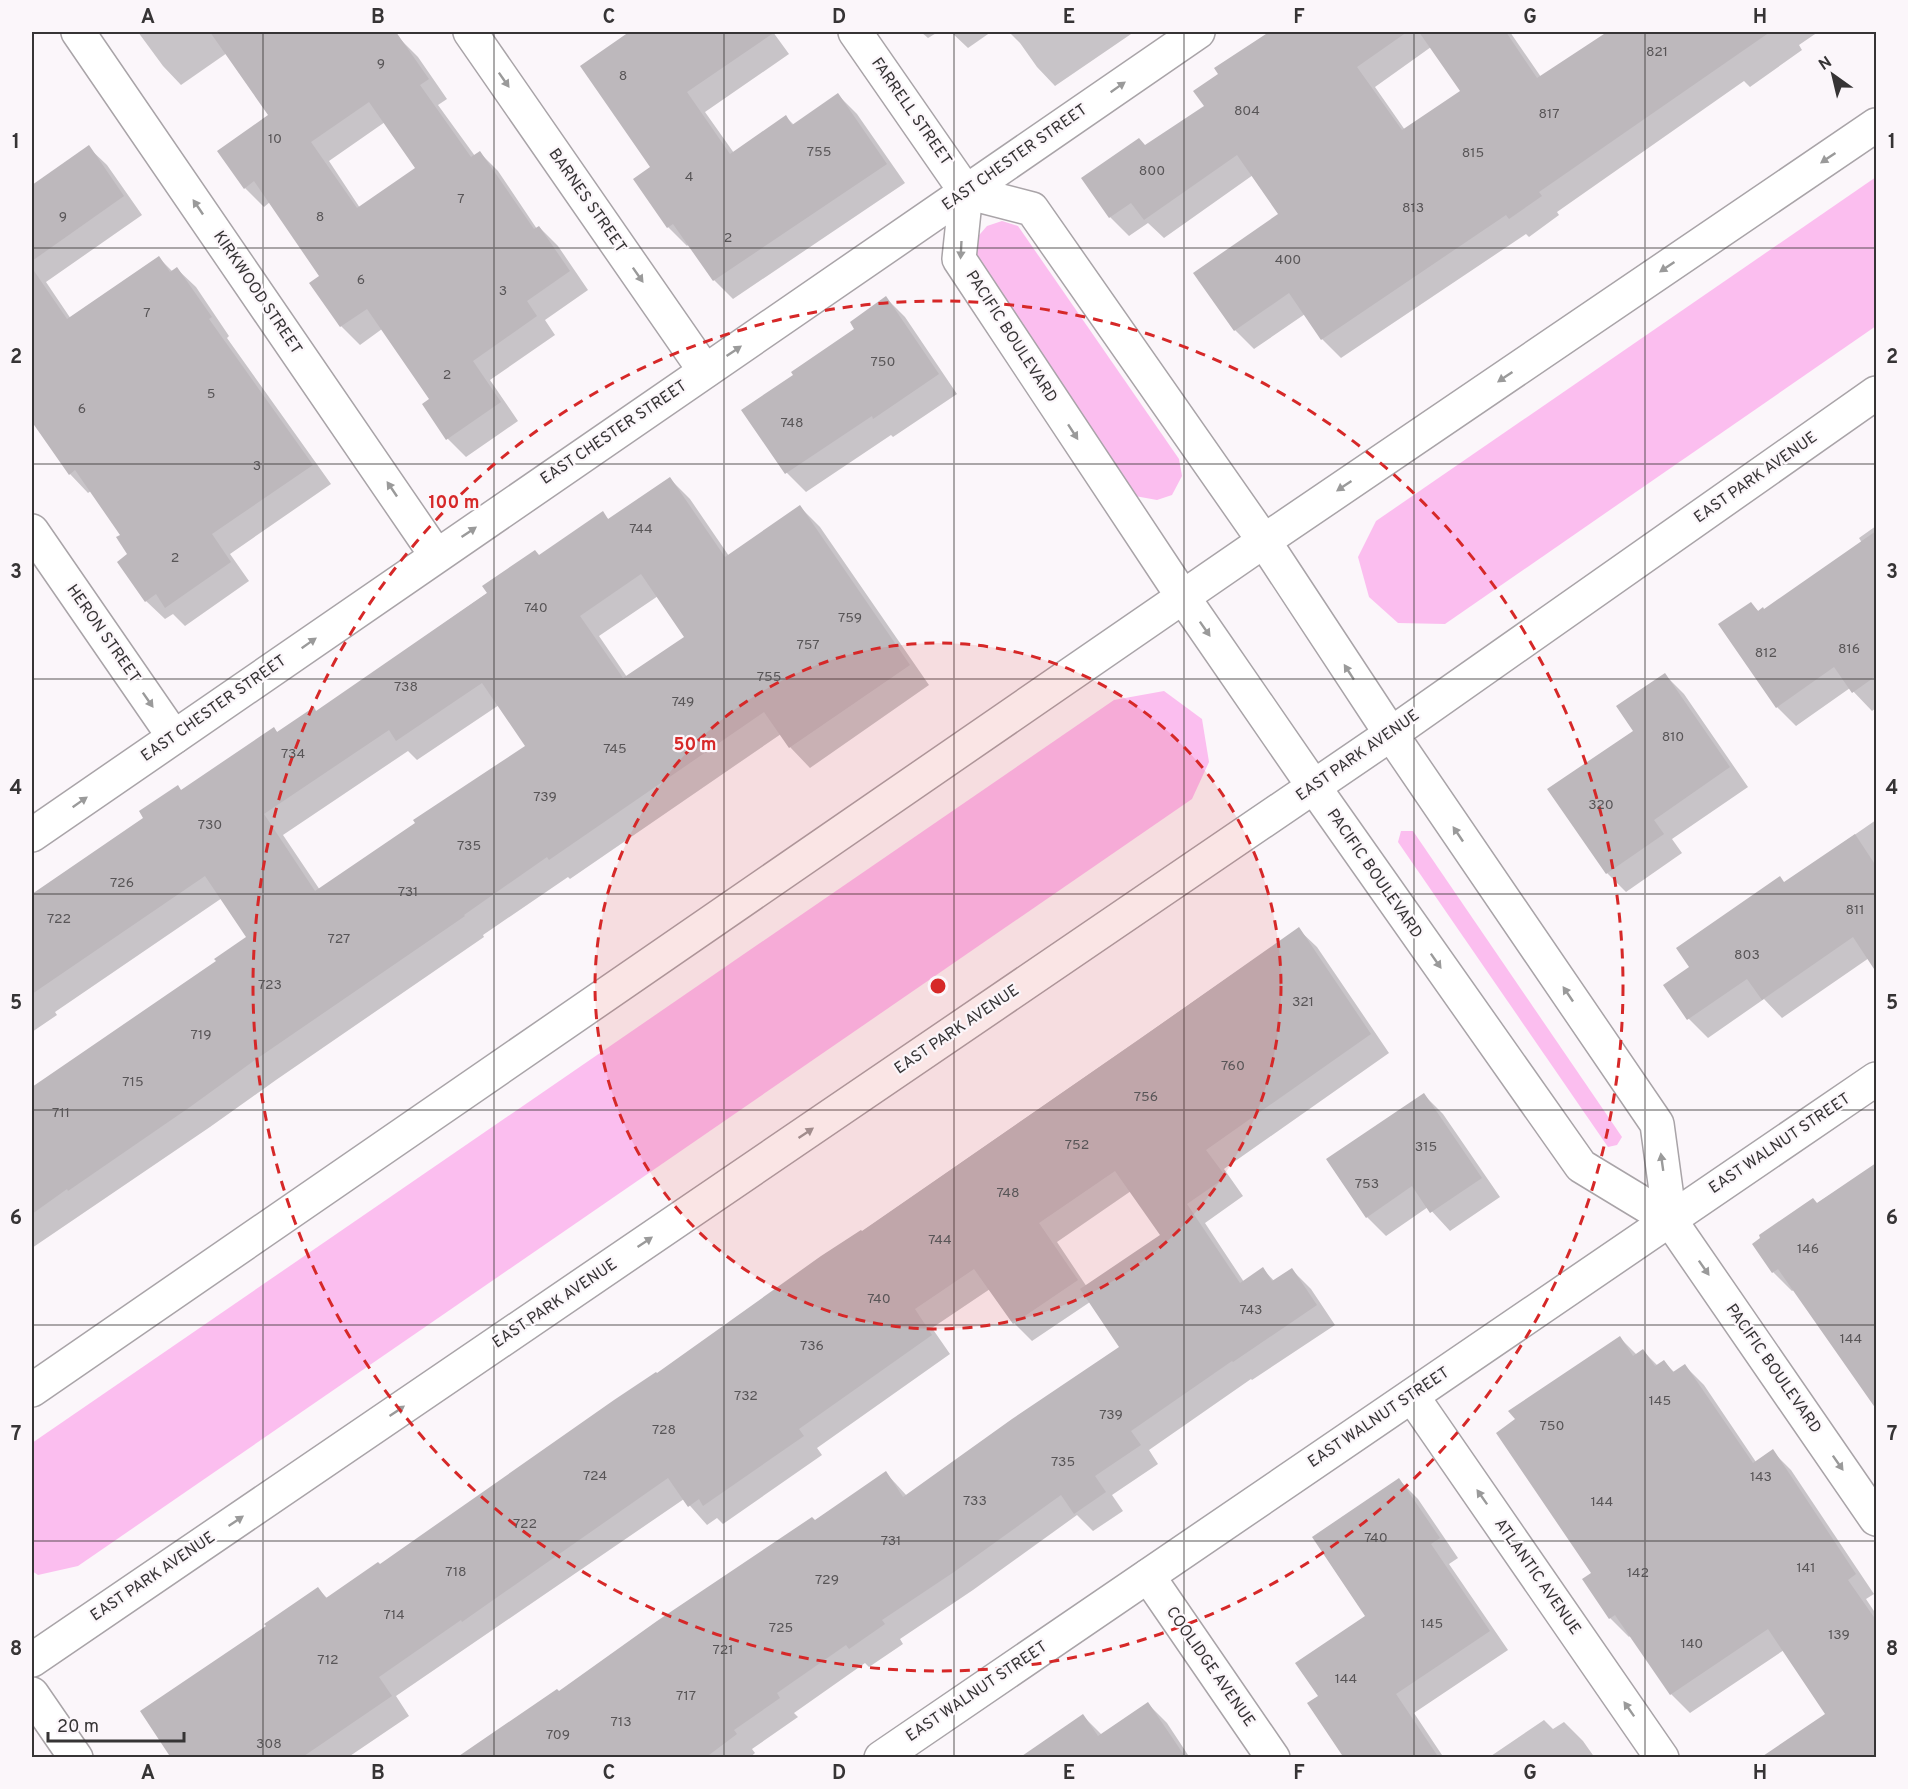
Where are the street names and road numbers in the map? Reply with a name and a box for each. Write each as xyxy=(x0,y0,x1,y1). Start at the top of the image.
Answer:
street label: FARRELL STREET xyxy=(866,54,956,170)
street label: EAST CHESTER STREET xyxy=(939,100,1091,216)
street label: BARNES STREET xyxy=(544,145,630,257)
street label: KIRKWOOD STREET xyxy=(208,227,306,359)
street label: PACIFIC BOULEVARD xyxy=(961,267,1061,407)
street label: EAST CHESTER STREET xyxy=(537,376,691,490)
street label: EAST PARK AVENUE xyxy=(1690,428,1822,528)
street label: HERON STREET xyxy=(62,581,144,687)
street label: EAST CHESTER STREET xyxy=(138,651,290,767)
street label: EAST PARK AVENUE xyxy=(1292,706,1424,806)
street label: PACIFIC BOULEVARD xyxy=(1322,805,1426,943)
street label: EAST PARK AVENUE xyxy=(891,981,1023,1079)
street label: EAST WALNUT STREET xyxy=(1706,1089,1854,1199)
street label: EAST PARK AVENUE xyxy=(489,1255,621,1353)
street label: PACIFIC BOULEVARD xyxy=(1721,1300,1825,1438)
street label: EAST WALNUT STREET xyxy=(1305,1363,1453,1473)
street label: ATLANTIC AVENUE xyxy=(1489,1515,1585,1639)
street label: EAST PARK AVENUE xyxy=(87,1528,219,1626)
street label: COOLIDGE AVENUE xyxy=(1161,1603,1259,1731)
street label: EAST WALNUT STREET xyxy=(903,1637,1051,1747)

